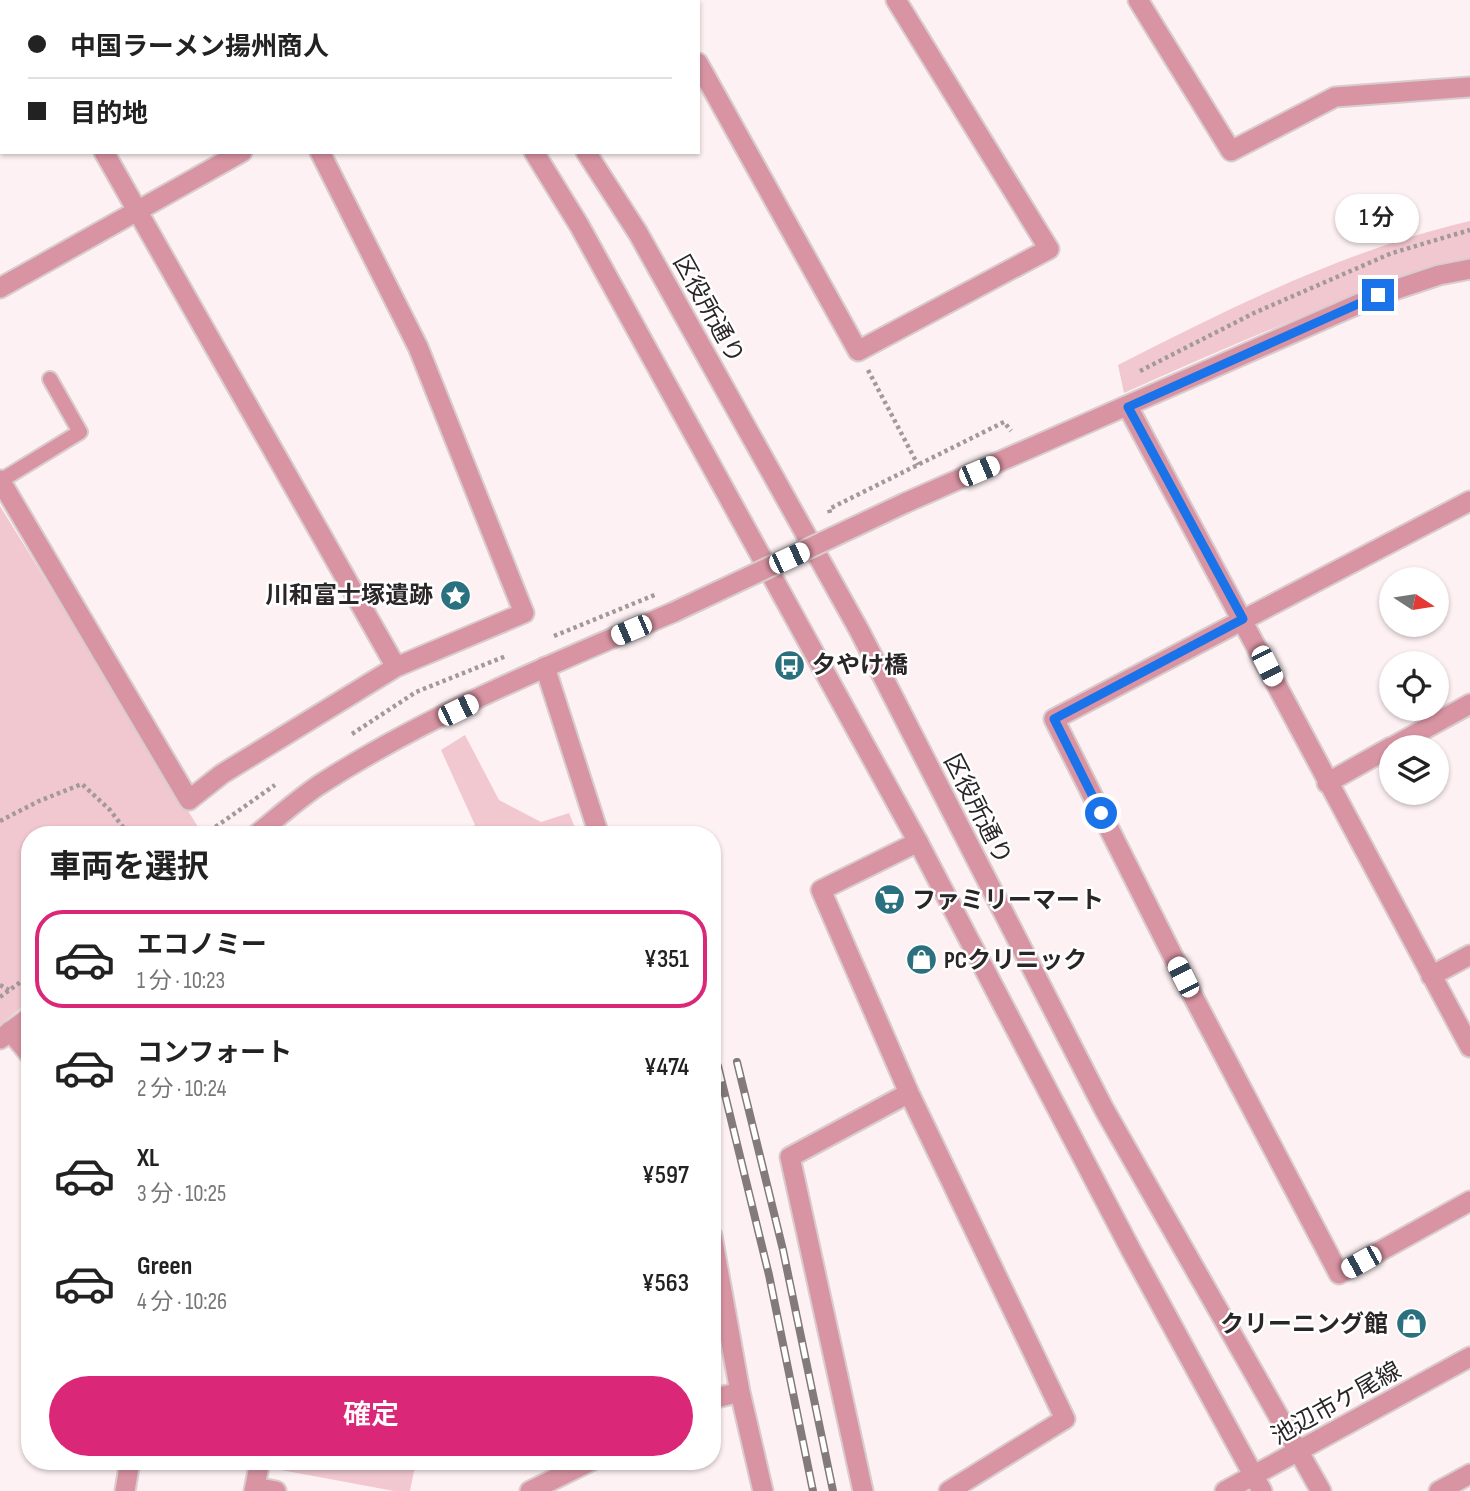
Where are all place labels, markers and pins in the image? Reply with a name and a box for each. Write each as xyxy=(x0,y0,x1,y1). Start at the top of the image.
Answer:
place icon: 川和富士塚遺跡 xyxy=(439,578,473,612)
place label: 川和富士塚遺跡 xyxy=(265,581,433,610)
bus stop icon: 夕やけ橋 xyxy=(772,648,806,682)
place label: 夕やけ橋 xyxy=(812,651,908,680)
supermarket icon: ファミリーマート xyxy=(872,883,906,917)
place label: ファミリーマート xyxy=(912,886,1104,915)
shop icon: PCクリニック xyxy=(904,943,938,977)
place label: PCクリニック xyxy=(944,946,1087,975)
shop icon: クリーニング館 xyxy=(1394,1307,1428,1341)
place label: クリーニング館 xyxy=(1220,1310,1388,1339)

